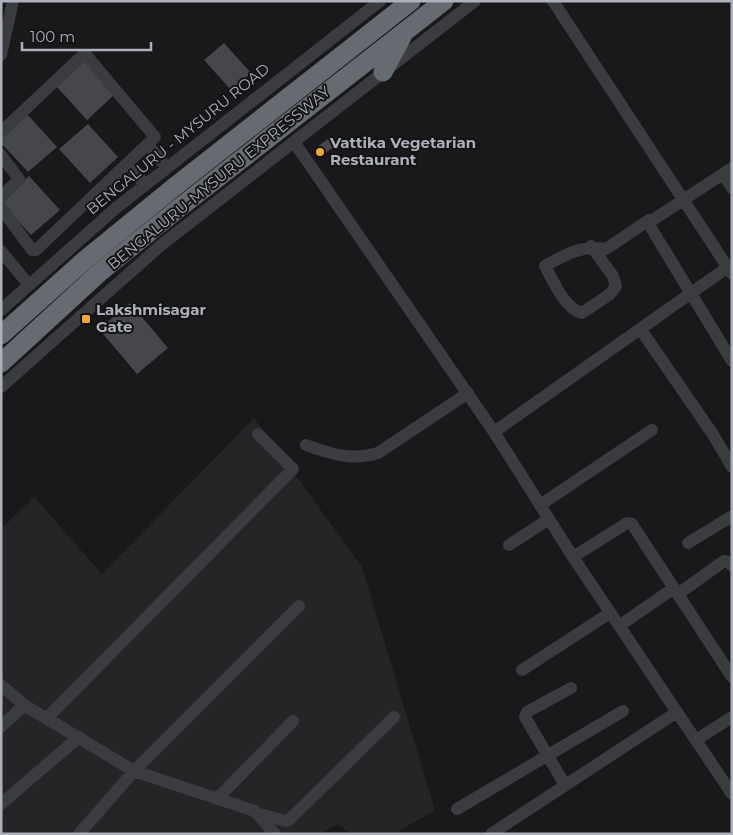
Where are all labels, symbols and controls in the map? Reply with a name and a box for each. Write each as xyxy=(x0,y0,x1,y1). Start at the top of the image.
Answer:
scale bar xyxy=(22,20,151,52)
text: 100 m xyxy=(30,27,75,46)
street label: BENGALURU - MYSURU ROAD xyxy=(82,59,273,218)
street label: BENGALURU-MYSURU EXPRESSWAY xyxy=(103,81,334,273)
place label: Vattika Vegetarian Restaurant xyxy=(329,133,476,169)
marker: Vattika Vegetarian Restaurant xyxy=(314,146,326,158)
place label: Lakshmisagar Gate xyxy=(96,300,207,336)
marker: Lakshmisagar Gate xyxy=(80,313,92,325)

